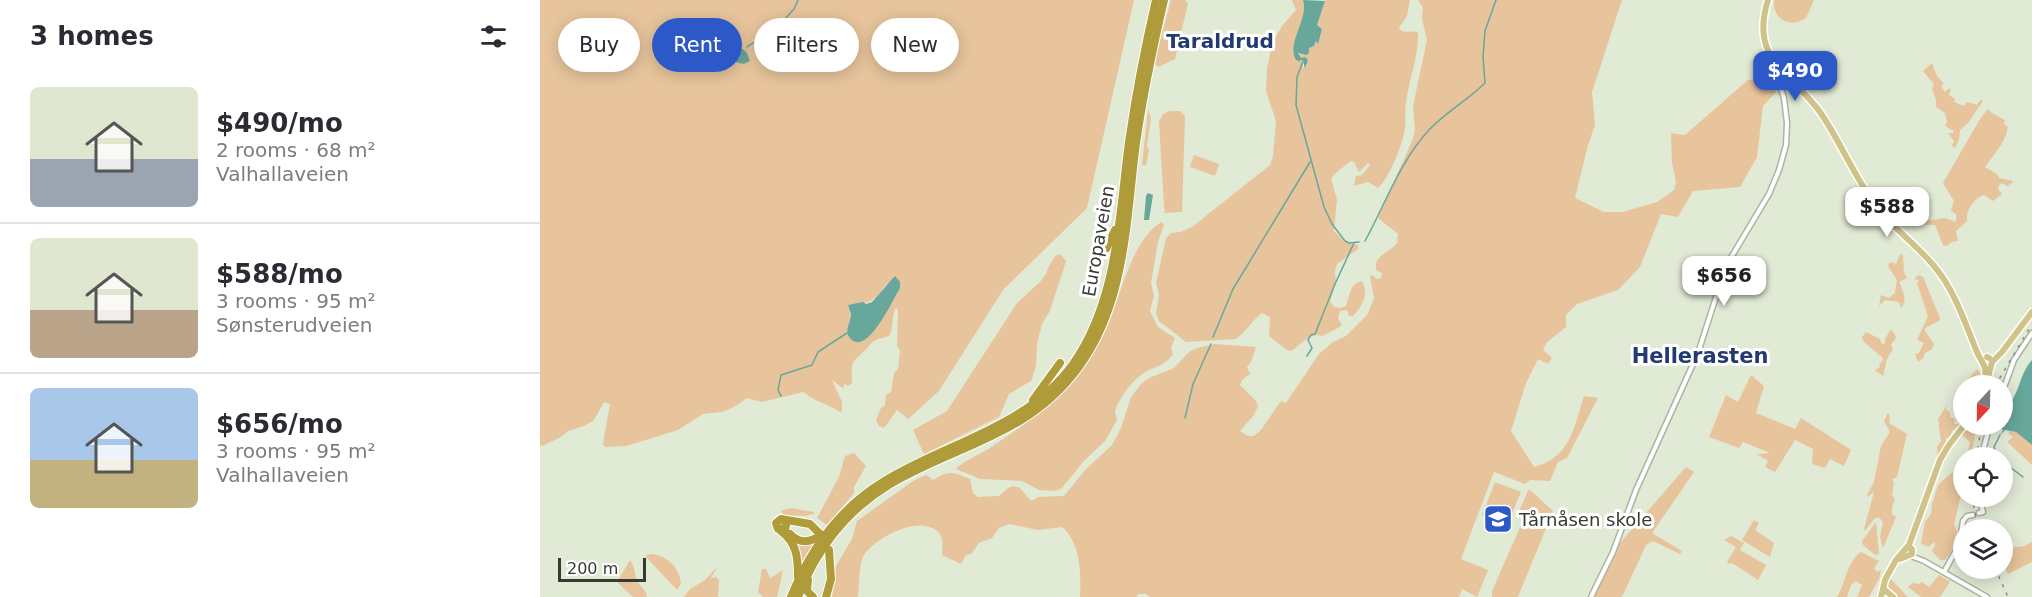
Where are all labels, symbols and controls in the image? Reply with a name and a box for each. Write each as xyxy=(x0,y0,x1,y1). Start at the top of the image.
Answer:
chip: Buy xyxy=(558,18,640,72)
chip: Rent xyxy=(652,18,742,72)
chip: Filters xyxy=(754,18,859,72)
chip: New xyxy=(871,18,959,72)
icon: filters xyxy=(477,20,510,53)
text: 3 homes xyxy=(30,21,154,51)
district label: Taraldrud xyxy=(1166,29,1274,53)
pin: $490 xyxy=(1759,51,1831,102)
text: $490 xyxy=(1767,58,1823,82)
text: $490/mo xyxy=(216,108,343,138)
icon: home xyxy=(78,111,150,183)
text: 2 rooms · 68 m² xyxy=(216,138,376,162)
text: Valhallaveien xyxy=(216,162,349,186)
street label: Europaveien xyxy=(1078,184,1118,298)
pin: $588 xyxy=(1851,187,1923,238)
text: $588 xyxy=(1859,194,1915,218)
pin: $656 xyxy=(1688,256,1760,307)
text: $588/mo xyxy=(216,259,343,289)
icon: home xyxy=(78,262,150,334)
text: $656 xyxy=(1696,263,1752,287)
text: 3 rooms · 95 m² xyxy=(216,289,376,313)
text: Sønsterudveien xyxy=(216,313,372,337)
district label: Hellerasten xyxy=(1632,344,1768,368)
north arrow xyxy=(1953,375,2013,435)
map controls xyxy=(1953,375,2013,579)
text: $656/mo xyxy=(216,409,343,439)
icon: home xyxy=(78,412,150,484)
text: 3 rooms · 95 m² xyxy=(216,439,376,463)
button: locate xyxy=(1953,447,2013,507)
text: Valhallaveien xyxy=(216,463,349,487)
school or university icon: Tårnåsen skole xyxy=(1482,503,1514,535)
place label: Tårnåsen skole xyxy=(1518,509,1652,530)
button: layers xyxy=(1953,519,2013,579)
scale bar xyxy=(558,555,646,582)
text: 200 m xyxy=(567,559,618,578)

